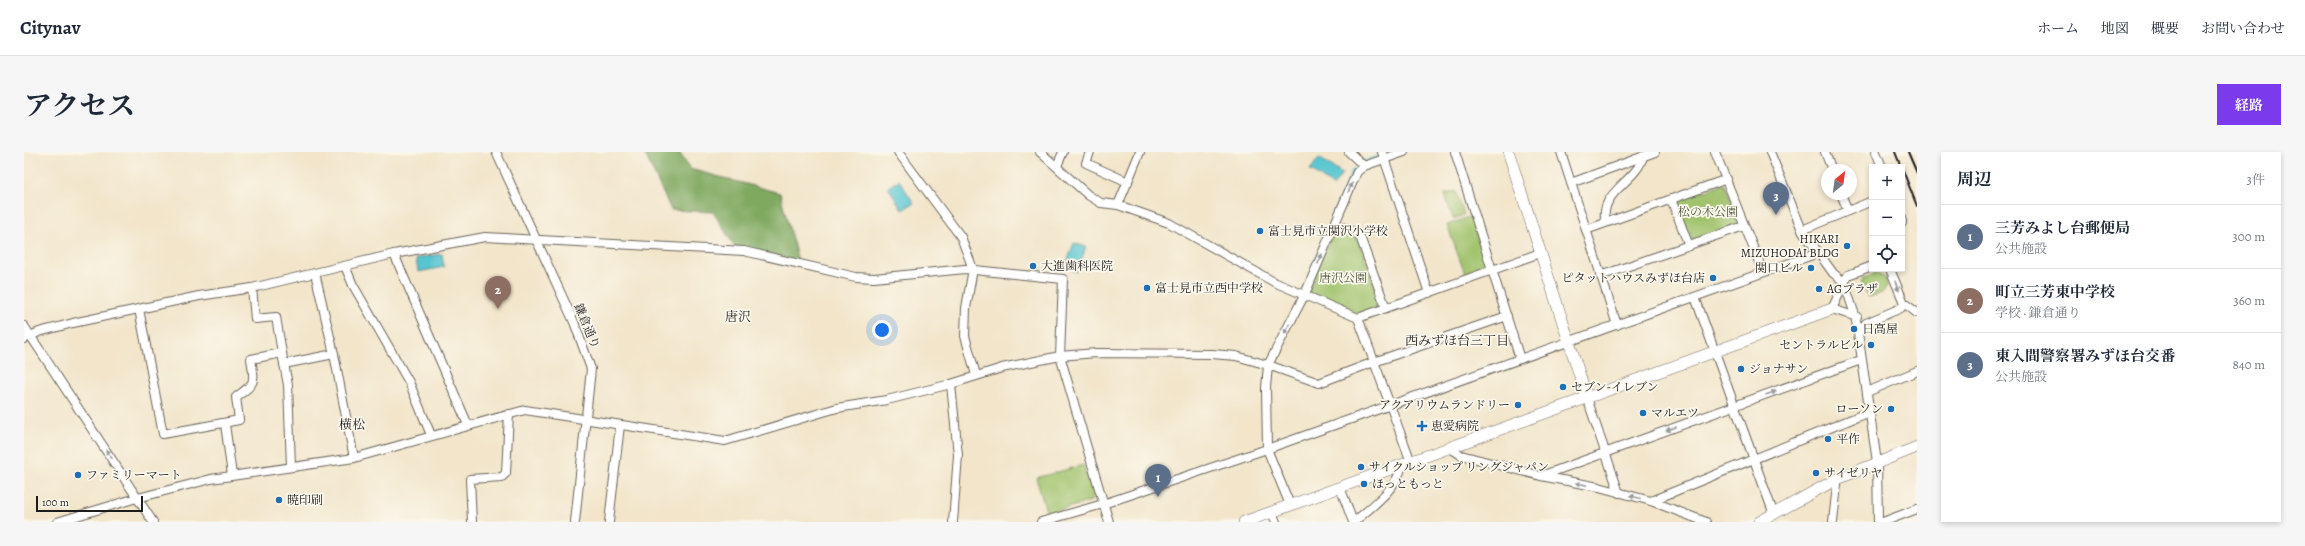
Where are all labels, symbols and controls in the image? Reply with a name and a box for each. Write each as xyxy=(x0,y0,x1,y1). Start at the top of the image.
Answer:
text: Citynav xyxy=(20,15,81,41)
text: ホーム xyxy=(2037,19,2079,38)
text: 地図 xyxy=(2101,19,2129,38)
text: 概要 xyxy=(2151,19,2179,38)
text: お問い合わせ xyxy=(2201,19,2285,38)
button: 経路 xyxy=(2217,84,2281,125)
text: アクセス xyxy=(24,87,135,125)
north arrow xyxy=(1821,164,1857,200)
map controls xyxy=(1869,164,1905,272)
button: + xyxy=(1869,164,1905,200)
text: 周辺 xyxy=(1957,168,1991,191)
text: 3件 xyxy=(2247,171,2265,188)
pin: 3 xyxy=(1763,182,1789,215)
one-way arrow xyxy=(1347,183,1353,194)
button: − xyxy=(1869,200,1905,236)
park label: 松の木公園 xyxy=(1678,204,1738,220)
text: 三芳みよし台郵便局 xyxy=(1995,218,2130,238)
place label: 富士見市立関沢小学校 xyxy=(1268,223,1388,239)
marker: 富士見市立関沢小学校 xyxy=(1255,226,1265,236)
text: 1 xyxy=(1968,228,1972,245)
text: 300 m xyxy=(2232,228,2265,245)
place label: HIKARI MIZUHODAI BLDG xyxy=(1741,231,1839,261)
button: locate xyxy=(1869,236,1905,272)
text: 公共施設 xyxy=(1995,240,2047,257)
marker: HIKARI MIZUHODAI BLDG xyxy=(1842,241,1852,251)
one-way arrow xyxy=(1317,254,1323,265)
place label: 大進歯科医院 xyxy=(1041,258,1113,274)
place label: 関口ビル xyxy=(1755,260,1803,276)
marker: 大進歯科医院 xyxy=(1028,261,1038,271)
marker: 関口ビル xyxy=(1806,263,1816,273)
park label: 唐沢公園 xyxy=(1319,270,1367,286)
place label: ピタットハウスみずほ台店 xyxy=(1562,270,1705,286)
marker: ピタットハウスみずほ台店 xyxy=(1708,273,1718,283)
pin: 2 xyxy=(485,276,511,309)
place label: 富士見市立西中学校 xyxy=(1155,280,1263,296)
one-way arrow xyxy=(1895,280,1901,292)
place label: AGプラザ xyxy=(1826,281,1878,297)
text: 町立三芳東中学校 xyxy=(1995,282,2115,302)
marker: 富士見市立西中学校 xyxy=(1142,283,1152,293)
marker: AGプラザ xyxy=(1814,284,1824,294)
text: 2 xyxy=(1967,292,1973,309)
text: 360 m xyxy=(2233,292,2265,309)
street label: 鎌倉通り xyxy=(570,301,604,351)
text: 学校 · 鎌倉通り xyxy=(1995,304,2081,321)
district label: 唐沢 xyxy=(725,308,751,325)
your location xyxy=(872,320,892,340)
place label: 日高屋 xyxy=(1862,321,1898,337)
one-way arrow xyxy=(1284,323,1290,335)
marker: 日高屋 xyxy=(1849,324,1859,334)
district label: 西みずほ台三丁目 xyxy=(1405,332,1509,349)
place label: セントラルビル xyxy=(1779,337,1863,353)
marker: セントラルビル xyxy=(1866,340,1876,350)
text: 東入間警察署みずほ台交番 xyxy=(1995,346,2175,366)
text: 3 xyxy=(1967,356,1973,373)
text: 840 m xyxy=(2232,356,2265,373)
place label: ジョナサン xyxy=(1749,361,1808,377)
marker: ジョナサン xyxy=(1736,364,1746,374)
text: 公共施設 xyxy=(1995,368,2047,385)
place label: セブン-イレブン xyxy=(1571,379,1659,395)
marker: セブン-イレブン xyxy=(1558,382,1568,392)
one-way arrow xyxy=(1765,390,1777,396)
place label: アクアリウムランドリー xyxy=(1379,397,1510,413)
marker: アクアリウムランドリー xyxy=(1513,400,1523,410)
place label: ローソン xyxy=(1835,401,1883,417)
marker: ローソン xyxy=(1886,404,1896,414)
place label: マルエツ xyxy=(1651,405,1699,421)
marker: マルエツ xyxy=(1638,408,1648,418)
district label: 横松 xyxy=(339,416,365,433)
place label: 恵愛病院 xyxy=(1431,418,1479,434)
marker: 恵愛病院 xyxy=(1416,420,1428,432)
one-way arrow xyxy=(1664,426,1676,432)
place label: 平作 xyxy=(1836,431,1860,447)
marker: 平作 xyxy=(1823,434,1833,444)
one-way arrow xyxy=(106,448,113,460)
place label: サイクルショップ リングジャパン xyxy=(1369,459,1549,475)
marker: サイクルショップ リングジャパン xyxy=(1356,462,1366,472)
pin: 1 xyxy=(1145,464,1171,497)
place label: サイゼリヤ xyxy=(1824,465,1883,481)
place label: ファミリーマート xyxy=(86,467,182,483)
marker: サイゼリヤ xyxy=(1811,468,1821,478)
marker: ファミリーマート xyxy=(73,470,83,480)
place label: ほっともっと xyxy=(1372,476,1444,492)
marker: ほっともっと xyxy=(1359,479,1369,489)
one-way arrow xyxy=(1575,480,1588,486)
place label: 暁印刷 xyxy=(287,492,323,508)
scale bar xyxy=(36,494,143,513)
one-way arrow xyxy=(1629,494,1641,500)
text: 100 m xyxy=(42,495,69,510)
marker: 暁印刷 xyxy=(274,495,284,505)

